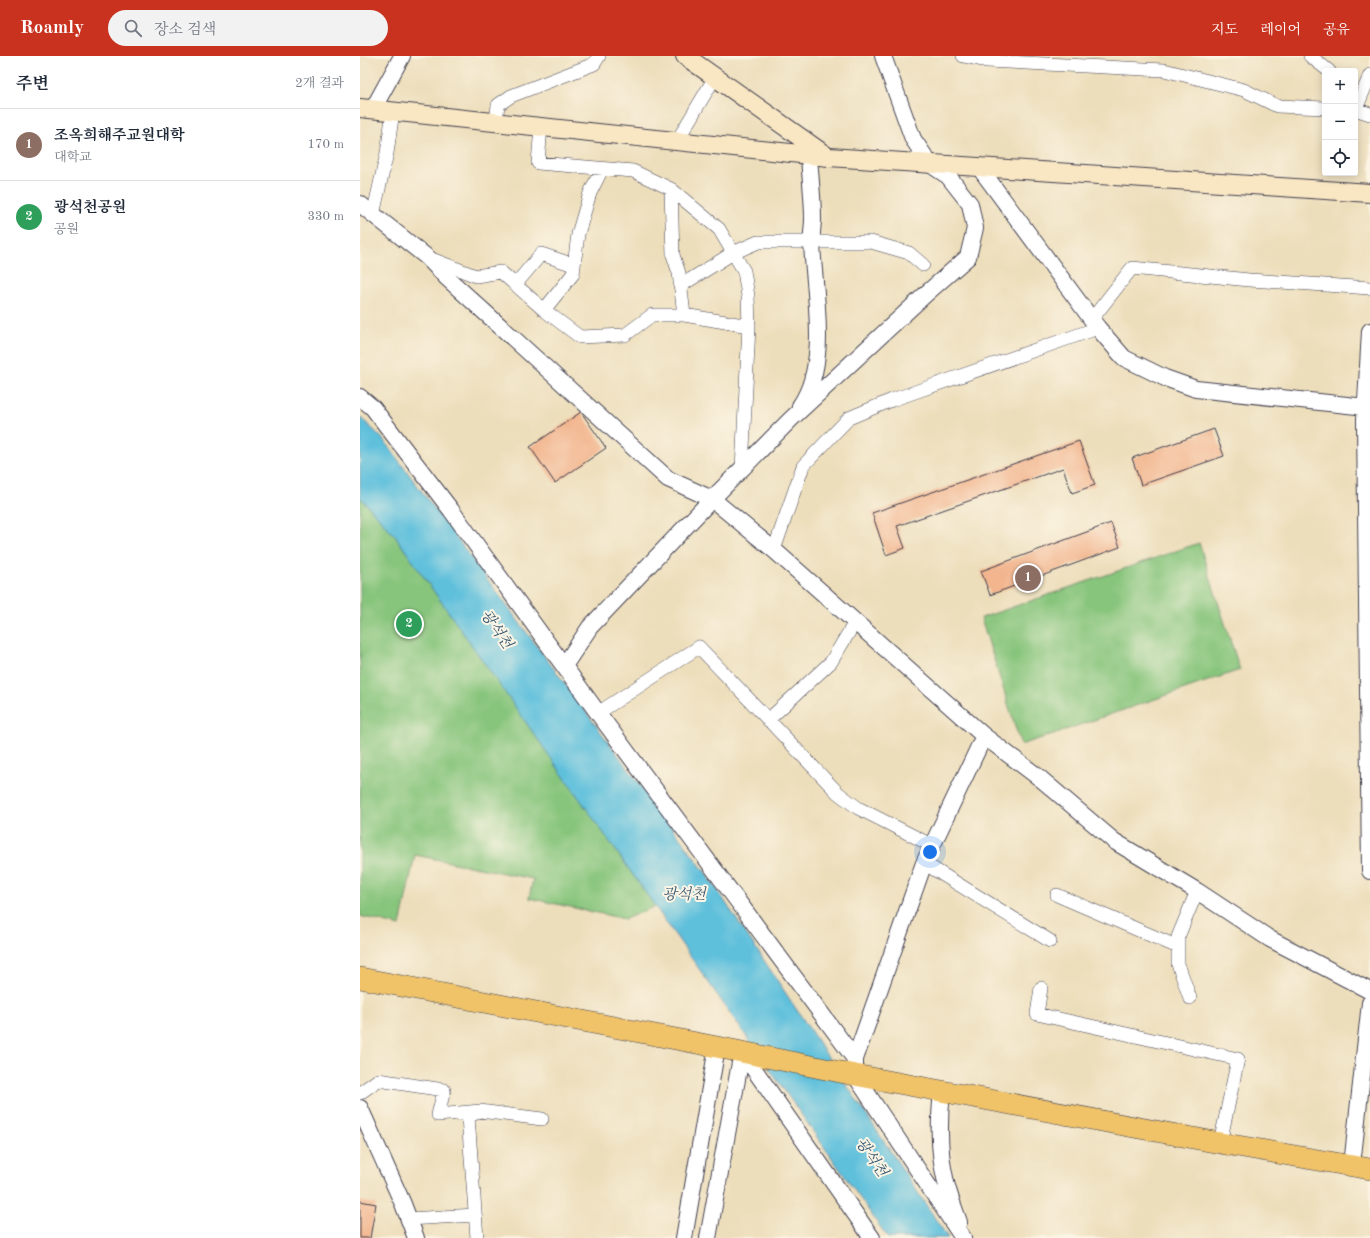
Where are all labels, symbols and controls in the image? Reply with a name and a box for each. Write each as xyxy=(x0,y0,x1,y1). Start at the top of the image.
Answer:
search box xyxy=(108,10,388,46)
icon: search xyxy=(122,17,144,39)
text: Roamly xyxy=(20,19,84,38)
text: 장소 검색 xyxy=(154,23,216,38)
text: 지도 xyxy=(1211,23,1238,37)
text: 레이어 xyxy=(1260,23,1301,37)
text: 공유 xyxy=(1323,23,1350,37)
map controls xyxy=(1322,68,1358,176)
button: + xyxy=(1322,68,1358,104)
text: 주변 xyxy=(16,76,49,93)
text: 2개 결과 xyxy=(295,77,344,90)
button: − xyxy=(1322,104,1358,140)
text: 조옥희해주교원대학 xyxy=(54,129,184,144)
text: 1 xyxy=(25,138,33,151)
text: 170 m xyxy=(307,138,344,151)
button: locate xyxy=(1322,140,1358,176)
text: 대학교 xyxy=(54,151,92,164)
text: 광석천공원 xyxy=(54,201,126,216)
text: 2 xyxy=(25,210,33,223)
text: 330 m xyxy=(307,210,344,223)
text: 공원 xyxy=(54,223,79,236)
pin: 1 xyxy=(1015,563,1041,593)
water label: 광석천 xyxy=(477,607,517,653)
pin: 2 xyxy=(396,609,422,639)
your location xyxy=(920,842,940,862)
water label: 광석천 xyxy=(662,886,707,903)
water label: 광석천 xyxy=(852,1135,892,1181)

